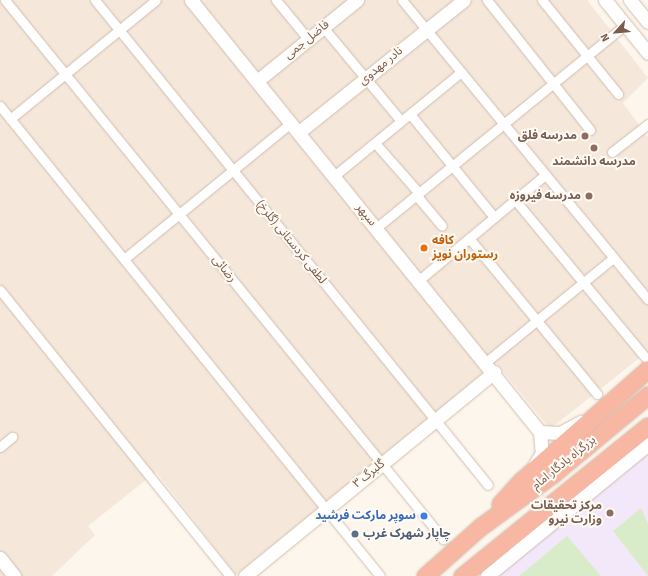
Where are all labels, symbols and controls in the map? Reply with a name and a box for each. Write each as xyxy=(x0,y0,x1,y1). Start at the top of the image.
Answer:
north arrow xyxy=(596,12,636,52)
street label: فاضل جمی xyxy=(282,18,332,62)
text: N xyxy=(597,31,613,44)
street label: نادر مهدوی xyxy=(356,44,406,88)
place label: مدرسه فلق xyxy=(518,129,577,143)
marker: مدرسه فلق xyxy=(580,131,590,141)
marker: مدرسه دانشمند xyxy=(589,143,599,153)
place label: مدرسه دانشمند xyxy=(552,155,636,169)
place label: مدرسه فیروزه xyxy=(510,189,581,203)
marker: مدرسه فیروزه xyxy=(584,191,594,201)
street label: لطفی کردستانی (گلرخ) xyxy=(253,197,329,287)
street label: سپهر xyxy=(353,201,379,229)
place label: کافه رستوران نویز xyxy=(432,234,498,262)
marker: کافه رستوران نویز xyxy=(419,243,429,253)
street label: رضائی xyxy=(209,253,239,285)
street label: بزرگراه یادگار امام xyxy=(529,433,599,493)
street label: گلبرگ ۳ xyxy=(350,457,388,491)
place label: مرکز تحقیقات وزارت نیرو xyxy=(531,499,602,527)
marker: مرکز تحقیقات وزارت نیرو xyxy=(605,508,615,518)
place label: سوپر مارکت فرشید xyxy=(315,509,416,523)
marker: سوپر مارکت فرشید xyxy=(419,511,429,521)
place label: چاپار شهرک غرب xyxy=(363,527,451,541)
marker: چاپار شهرک غرب xyxy=(350,529,360,539)

